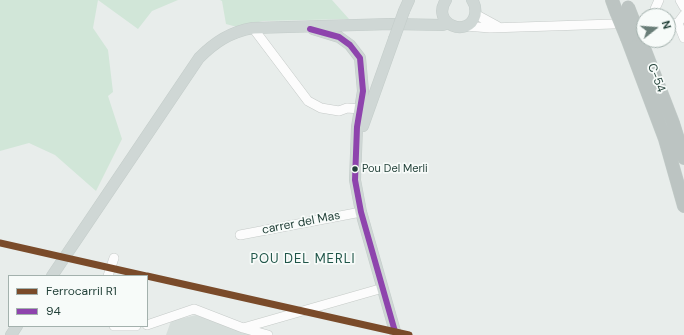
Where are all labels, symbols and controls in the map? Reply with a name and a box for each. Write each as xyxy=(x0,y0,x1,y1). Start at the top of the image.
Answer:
north arrow xyxy=(636,8,676,48)
text: N xyxy=(659,19,674,31)
street label: C-54 xyxy=(644,62,668,94)
place label: Pou Del Merli xyxy=(362,162,428,176)
marker: Pou Del Merli xyxy=(350,164,360,174)
street label: carrer del Mas xyxy=(261,208,341,238)
district label: POU DEL MERLI xyxy=(250,252,356,268)
legend xyxy=(8,275,148,327)
text: Ferrocarril R1 xyxy=(46,283,117,299)
text: 94 xyxy=(46,303,61,319)

